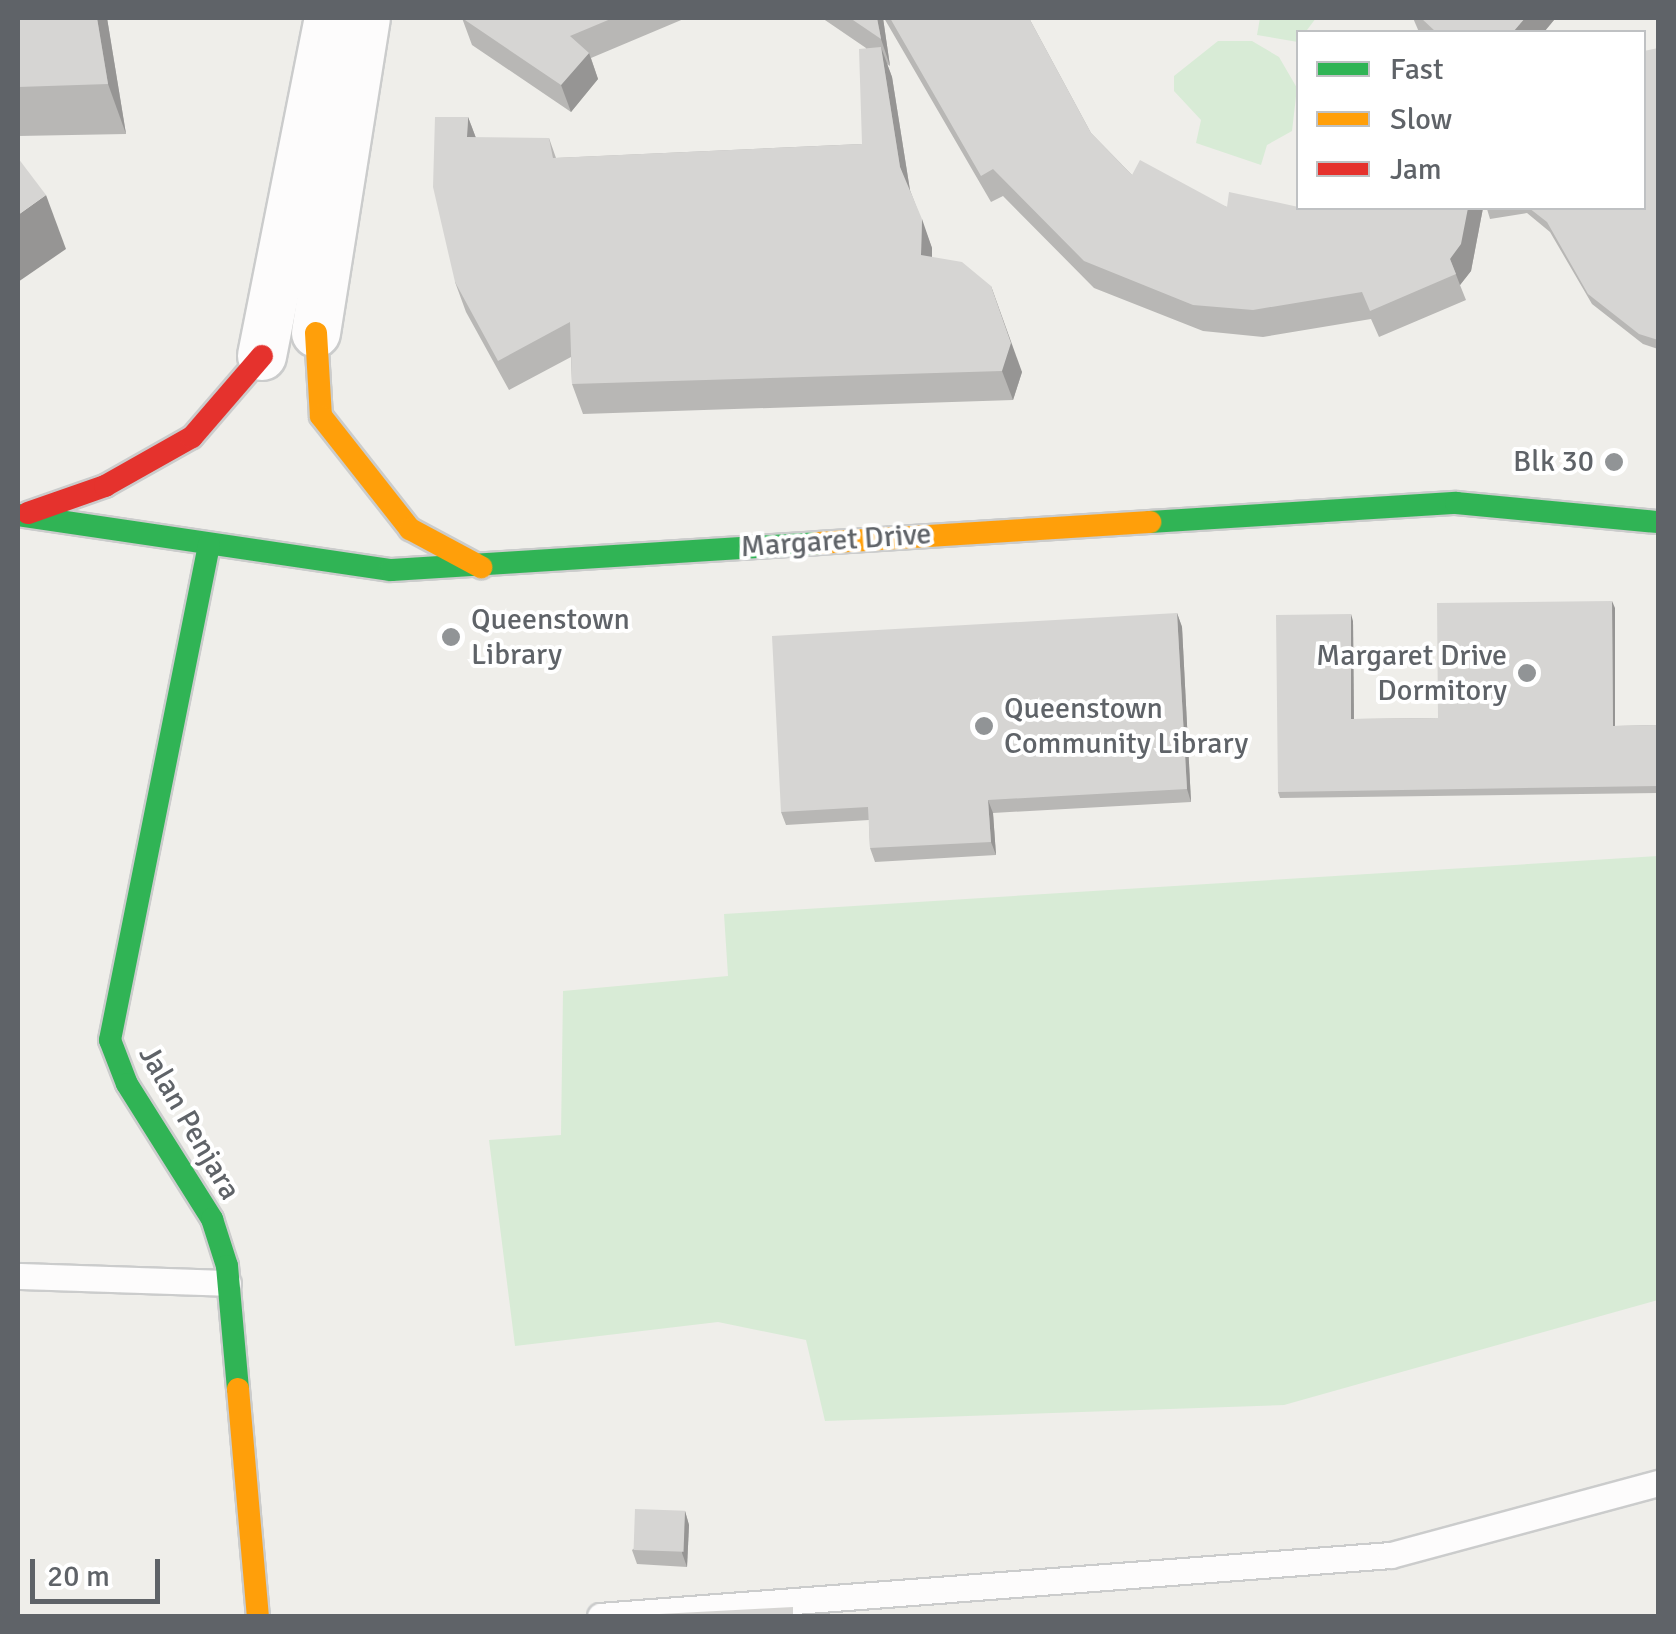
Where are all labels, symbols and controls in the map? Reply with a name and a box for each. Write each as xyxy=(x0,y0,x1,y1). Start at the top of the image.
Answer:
legend xyxy=(1296,30,1646,210)
text: Fast xyxy=(1390,51,1443,88)
text: Slow xyxy=(1390,101,1452,138)
text: Jam xyxy=(1390,151,1442,188)
place label: Blk 30 xyxy=(1513,444,1594,480)
marker: Blk 30 xyxy=(1603,451,1625,473)
street label: Margaret Drive xyxy=(740,516,932,566)
place label: Queenstown Library xyxy=(471,602,630,672)
marker: Queenstown Library xyxy=(440,626,462,648)
place label: Margaret Drive Dormitory xyxy=(1316,638,1507,708)
marker: Margaret Drive Dormitory xyxy=(1516,662,1538,684)
place label: Queenstown Community Library xyxy=(1004,691,1248,762)
marker: Queenstown Community Library xyxy=(973,715,995,737)
street label: Jalan Penjara xyxy=(130,1039,248,1207)
scale bar xyxy=(35,1539,165,1601)
text: 20 m xyxy=(47,1558,110,1595)

